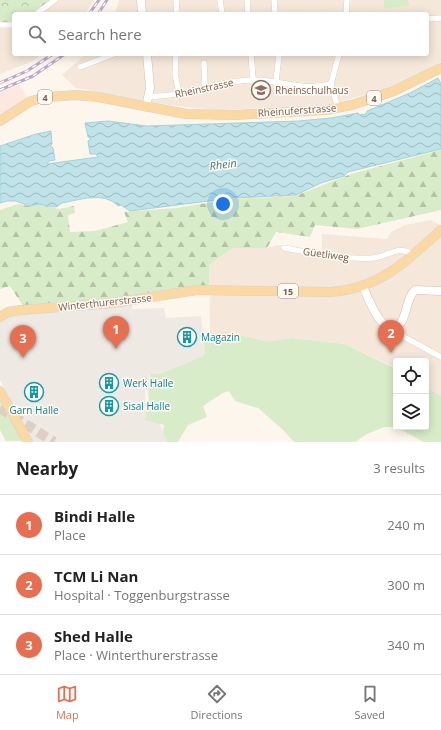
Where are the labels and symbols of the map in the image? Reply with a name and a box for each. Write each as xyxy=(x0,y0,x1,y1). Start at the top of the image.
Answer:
street label: Rheinstrasse xyxy=(173,75,235,101)
school or university icon: Rheinschulhaus xyxy=(250,79,272,101)
place label: Rheinschulhaus xyxy=(275,83,349,97)
road number: 4 xyxy=(38,90,52,104)
road number: 4 xyxy=(367,91,381,105)
street label: Rheinuferstrasse xyxy=(257,100,337,120)
water label: Rhein xyxy=(209,155,237,173)
your location xyxy=(213,194,233,214)
street label: Güetliweg xyxy=(302,244,351,264)
road number: 15 xyxy=(278,284,298,298)
street label: Winterthurerstrasse xyxy=(58,290,153,314)
pin: 1 xyxy=(103,316,129,349)
pin: 2 xyxy=(378,320,404,353)
pin: 3 xyxy=(10,325,36,358)
building icon: Magazin xyxy=(176,326,198,348)
place label: Magazin xyxy=(201,330,240,344)
building icon: Werk Halle xyxy=(98,372,120,394)
place label: Werk Halle xyxy=(123,376,174,390)
building icon: Garn Halle xyxy=(23,381,45,403)
building icon: Sisal Halle xyxy=(98,395,120,417)
place label: Sisal Halle xyxy=(123,399,170,413)
place label: Garn Halle xyxy=(9,403,59,417)

